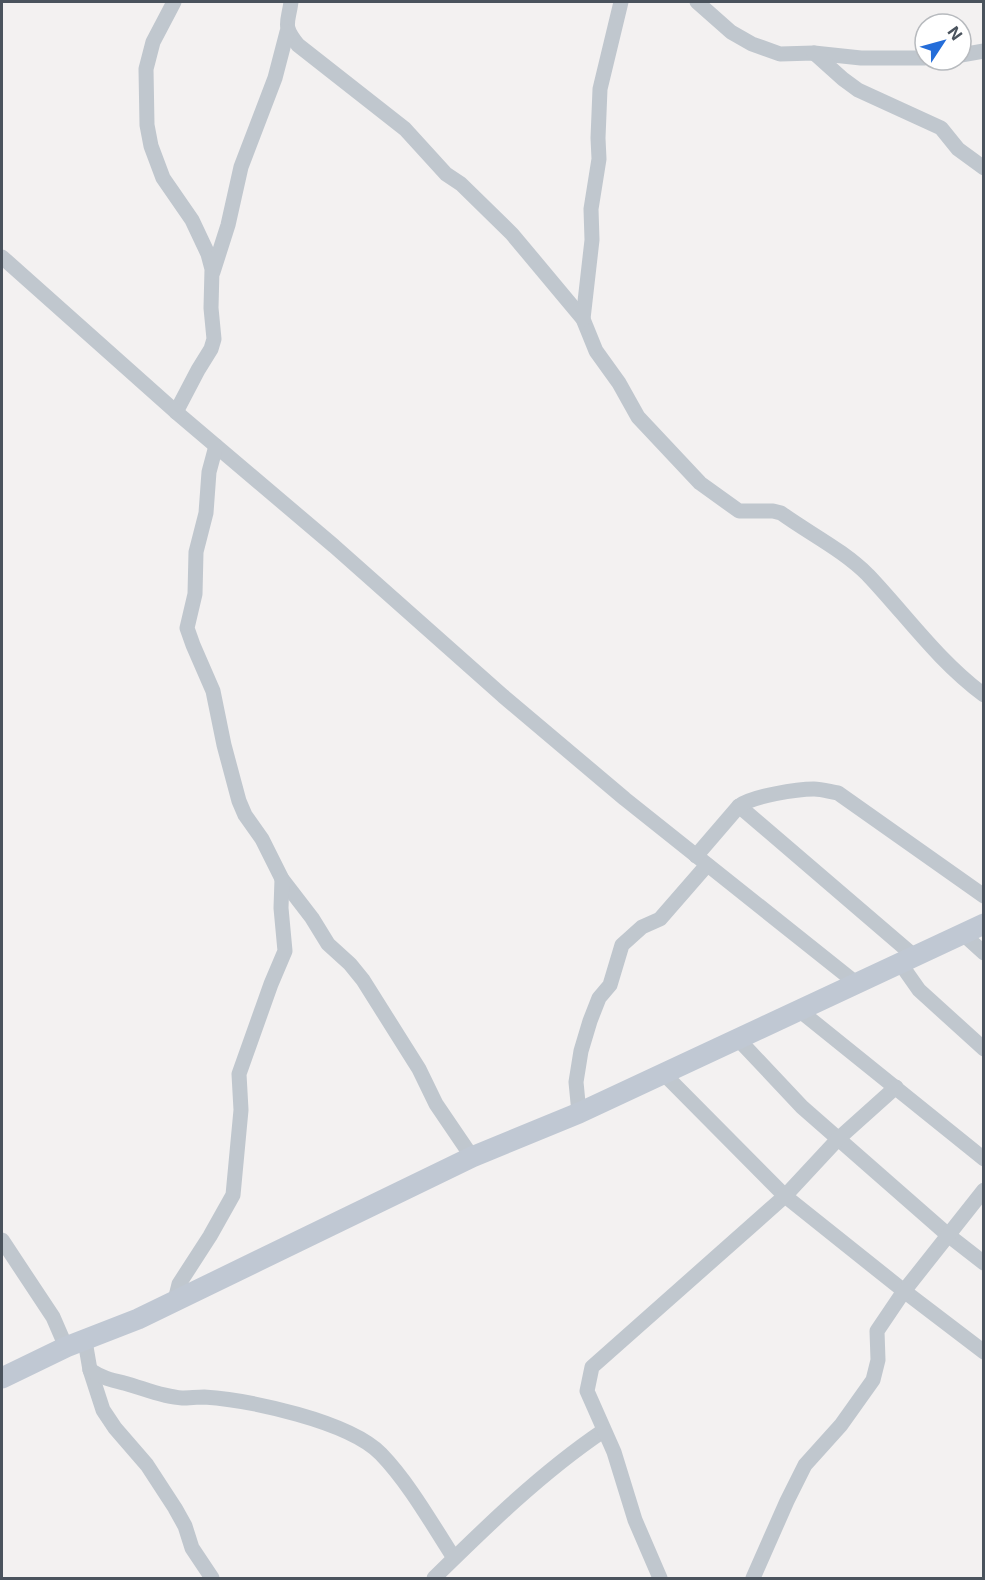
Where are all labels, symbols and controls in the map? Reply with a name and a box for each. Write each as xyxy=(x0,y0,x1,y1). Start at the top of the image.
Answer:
north arrow xyxy=(913,12,973,72)
text: N xyxy=(943,22,967,44)

